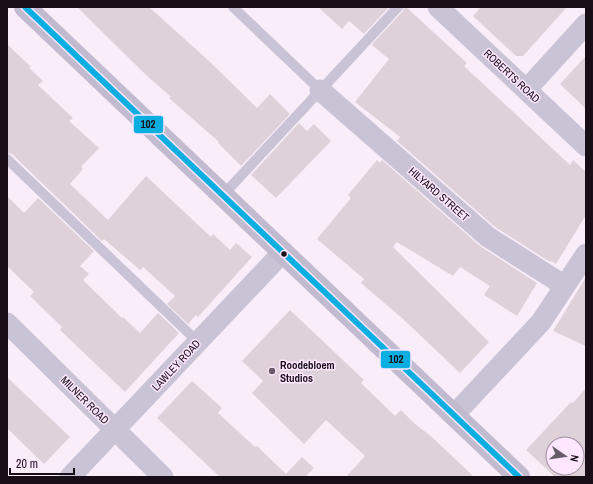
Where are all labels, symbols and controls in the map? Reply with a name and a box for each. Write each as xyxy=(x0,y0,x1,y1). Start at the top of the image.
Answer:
street label: ROBERTS ROAD xyxy=(481,46,543,106)
line badge: 102 xyxy=(133,115,164,134)
text: 102 xyxy=(140,117,156,131)
street label: HILYARD STREET xyxy=(406,164,473,224)
unlabelled marker xyxy=(279,249,289,259)
street label: LAWLEY ROAD xyxy=(149,337,203,393)
line badge: 102 xyxy=(380,350,411,369)
text: 102 xyxy=(388,352,404,366)
place label: Roodebloem Studios xyxy=(280,358,335,385)
marker: Roodebloem Studios xyxy=(267,366,277,376)
street label: MILNER ROAD xyxy=(58,373,112,427)
north arrow xyxy=(545,436,585,476)
scale bar xyxy=(10,450,74,476)
text: N xyxy=(567,454,582,463)
text: 20 m xyxy=(16,456,38,472)

